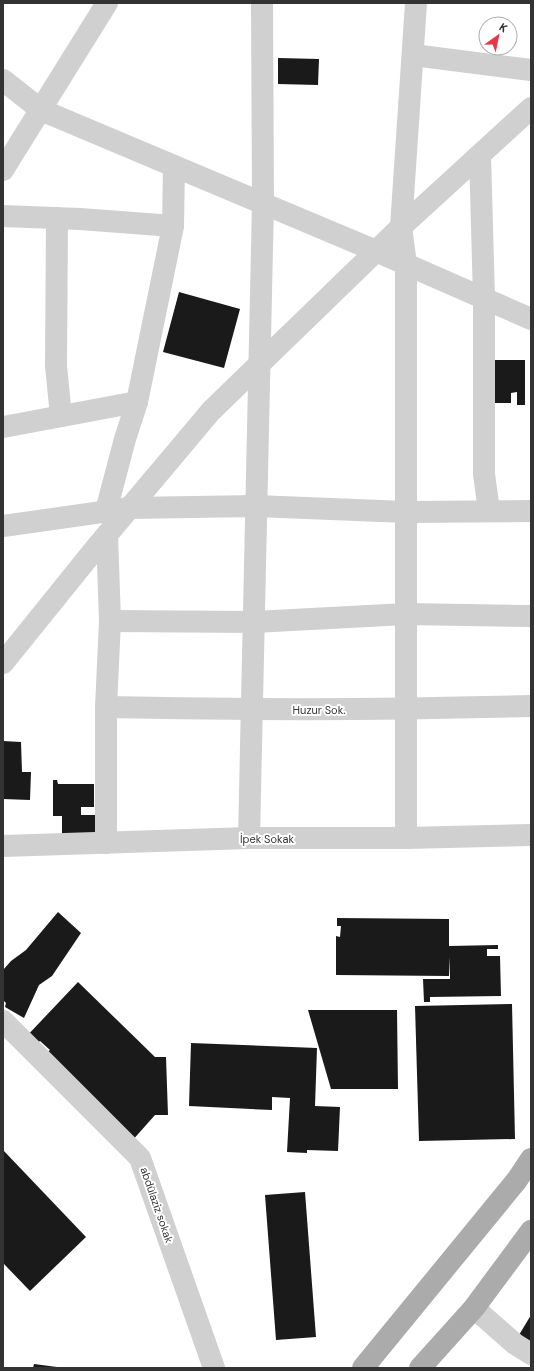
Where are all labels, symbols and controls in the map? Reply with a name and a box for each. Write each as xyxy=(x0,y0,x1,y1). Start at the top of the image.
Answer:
north arrow xyxy=(478,16,518,56)
text: K xyxy=(497,20,510,35)
street label: Huzur Sok. xyxy=(293,703,345,717)
street label: İpek Sokak xyxy=(240,832,295,846)
street label: abdülaziz sokak xyxy=(137,1165,177,1245)

